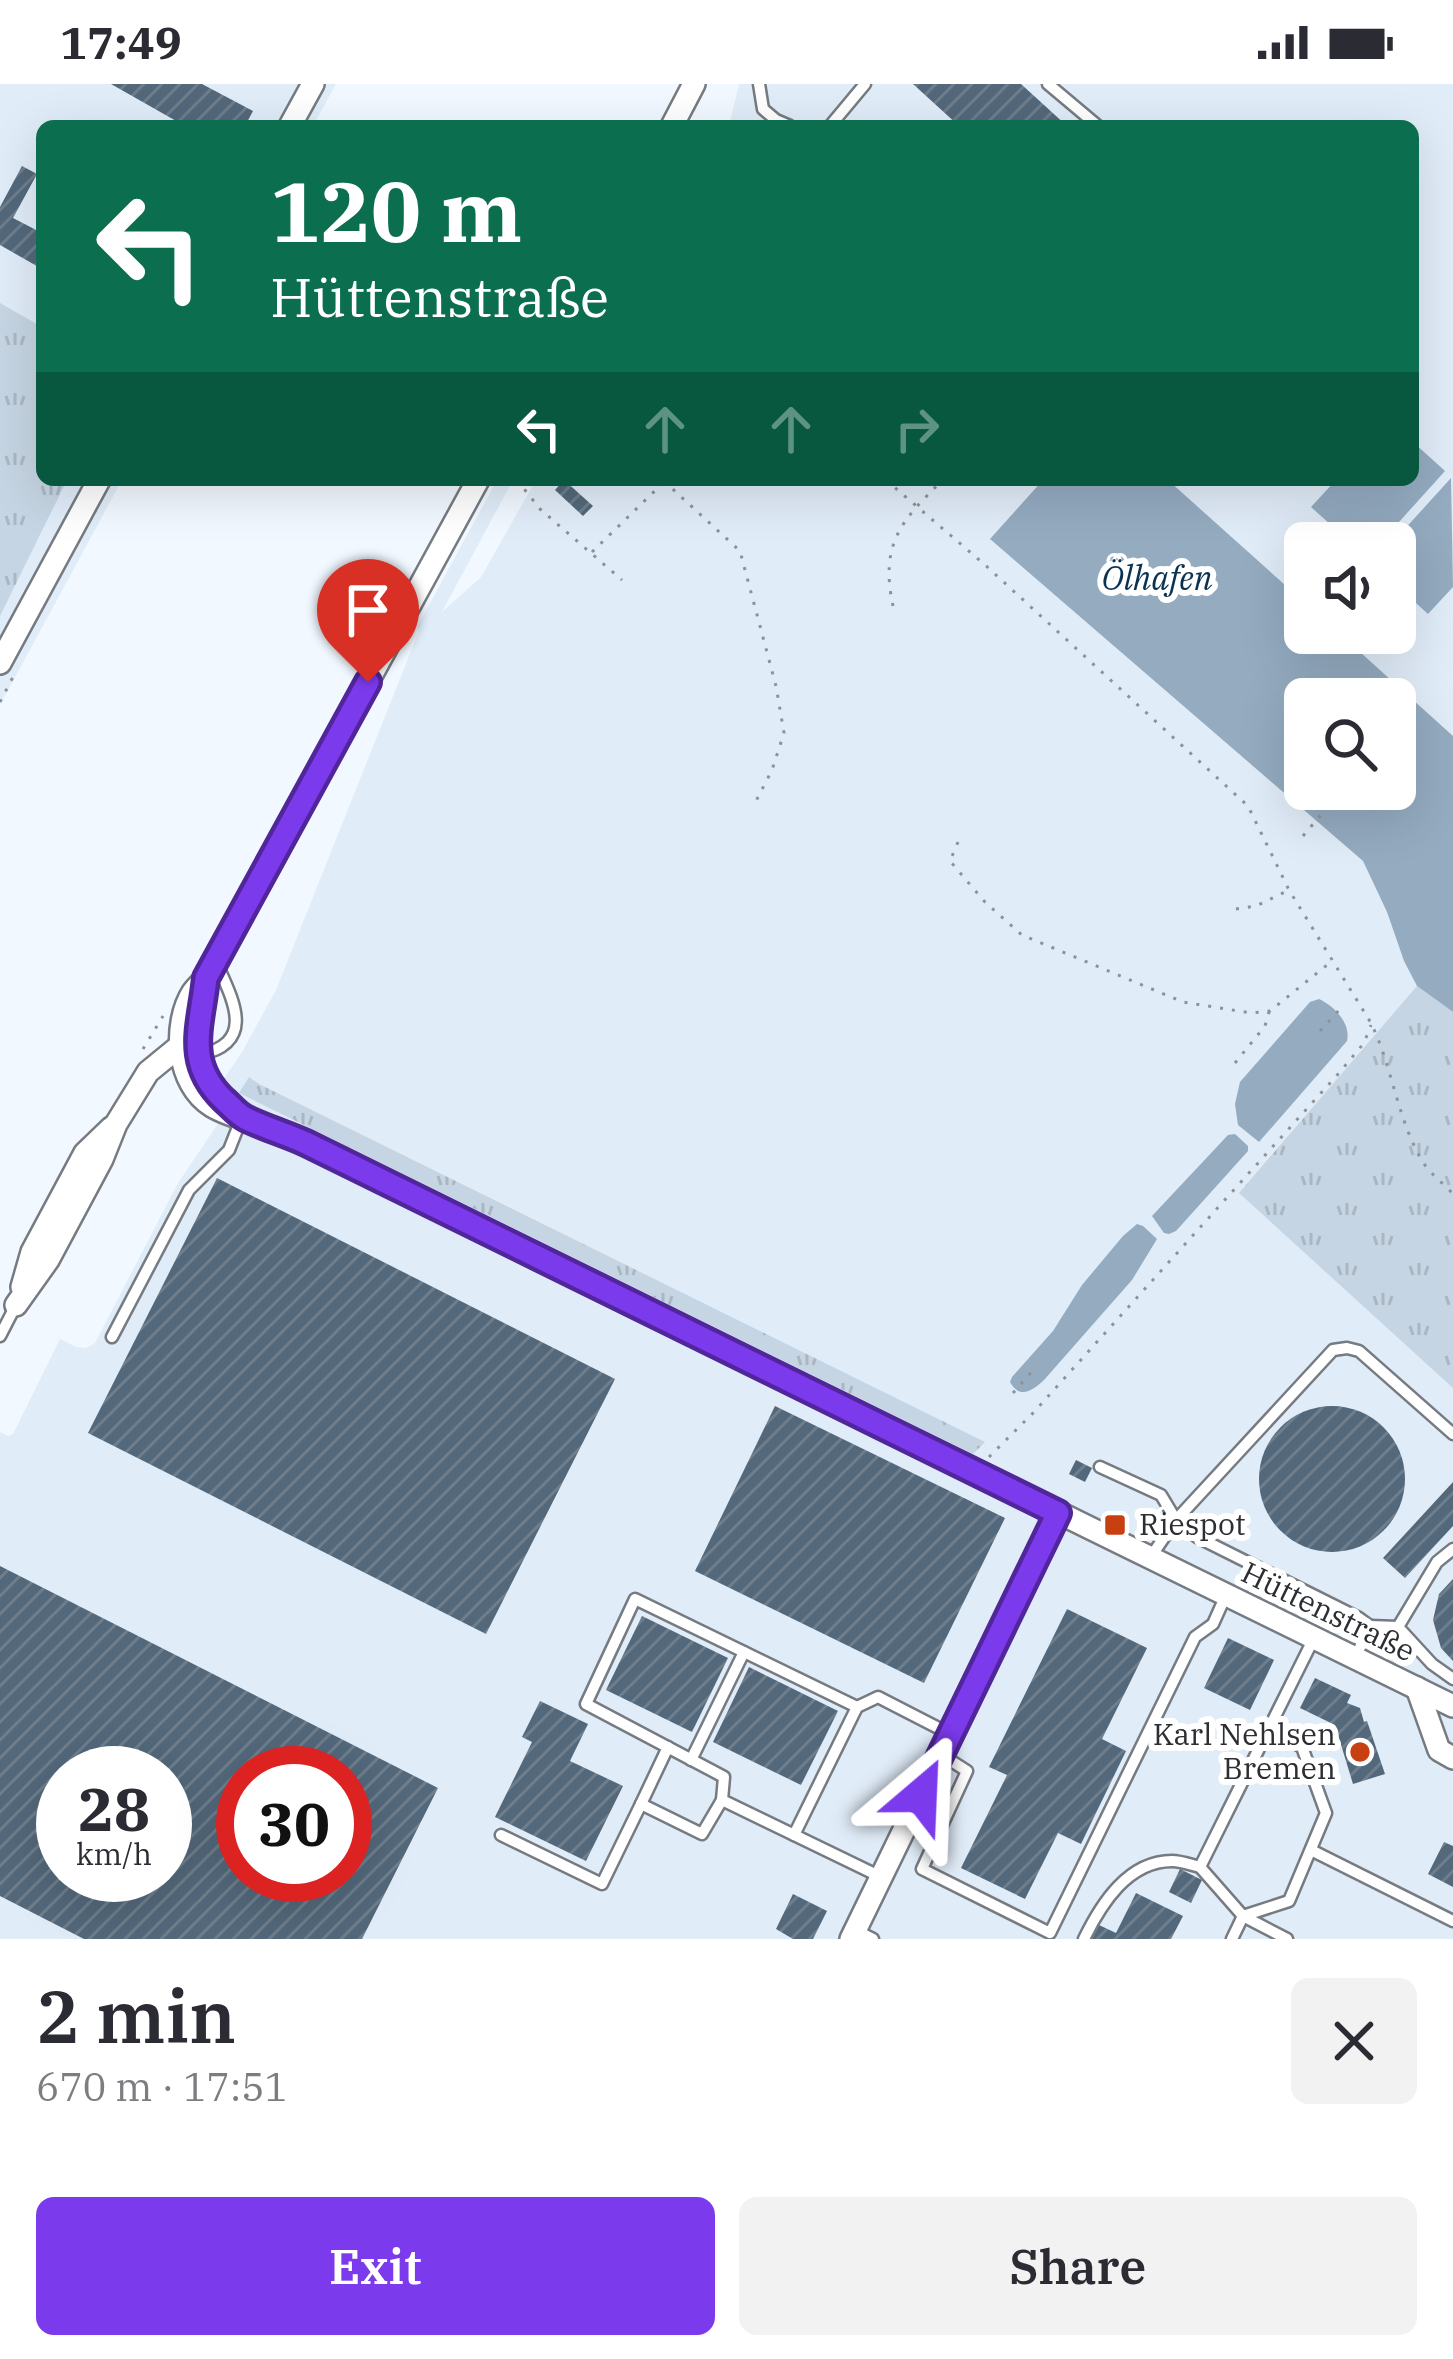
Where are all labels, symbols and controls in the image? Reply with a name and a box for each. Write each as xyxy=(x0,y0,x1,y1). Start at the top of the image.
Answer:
text: 17:49 xyxy=(60,13,182,71)
text: 120 m xyxy=(270,156,522,265)
icon: left xyxy=(72,168,228,324)
text: Hüttenstraße xyxy=(270,262,609,332)
icon: left xyxy=(506,396,572,462)
icon: ahead xyxy=(632,396,698,462)
icon: ahead xyxy=(758,396,824,462)
icon: right xyxy=(884,396,950,462)
map controls xyxy=(1284,522,1416,810)
button: sound xyxy=(1284,522,1416,654)
water label: Ölhafen xyxy=(1102,556,1213,599)
pin xyxy=(317,559,419,682)
icon: arrive xyxy=(335,577,401,643)
button: search xyxy=(1284,678,1416,810)
place label: Riespot xyxy=(1139,1504,1246,1543)
marker: Riespot xyxy=(1102,1512,1128,1538)
street label: Hüttenstraße xyxy=(1235,1552,1422,1669)
place label: Karl Nehlsen Bremen xyxy=(1153,1714,1336,1787)
position arrow xyxy=(858,1732,984,1858)
marker: Karl Nehlsen Bremen xyxy=(1347,1739,1373,1765)
speed limit sign: 30 xyxy=(216,1746,372,1902)
text: 28 xyxy=(78,1769,150,1848)
text: km/h xyxy=(76,1834,152,1873)
text: 2 min xyxy=(36,1969,236,2063)
button: close xyxy=(1291,1978,1417,2104)
text: 670 m · 17:51 xyxy=(36,2061,288,2112)
button: Exit xyxy=(36,2197,715,2335)
button: Share xyxy=(739,2197,1417,2335)

